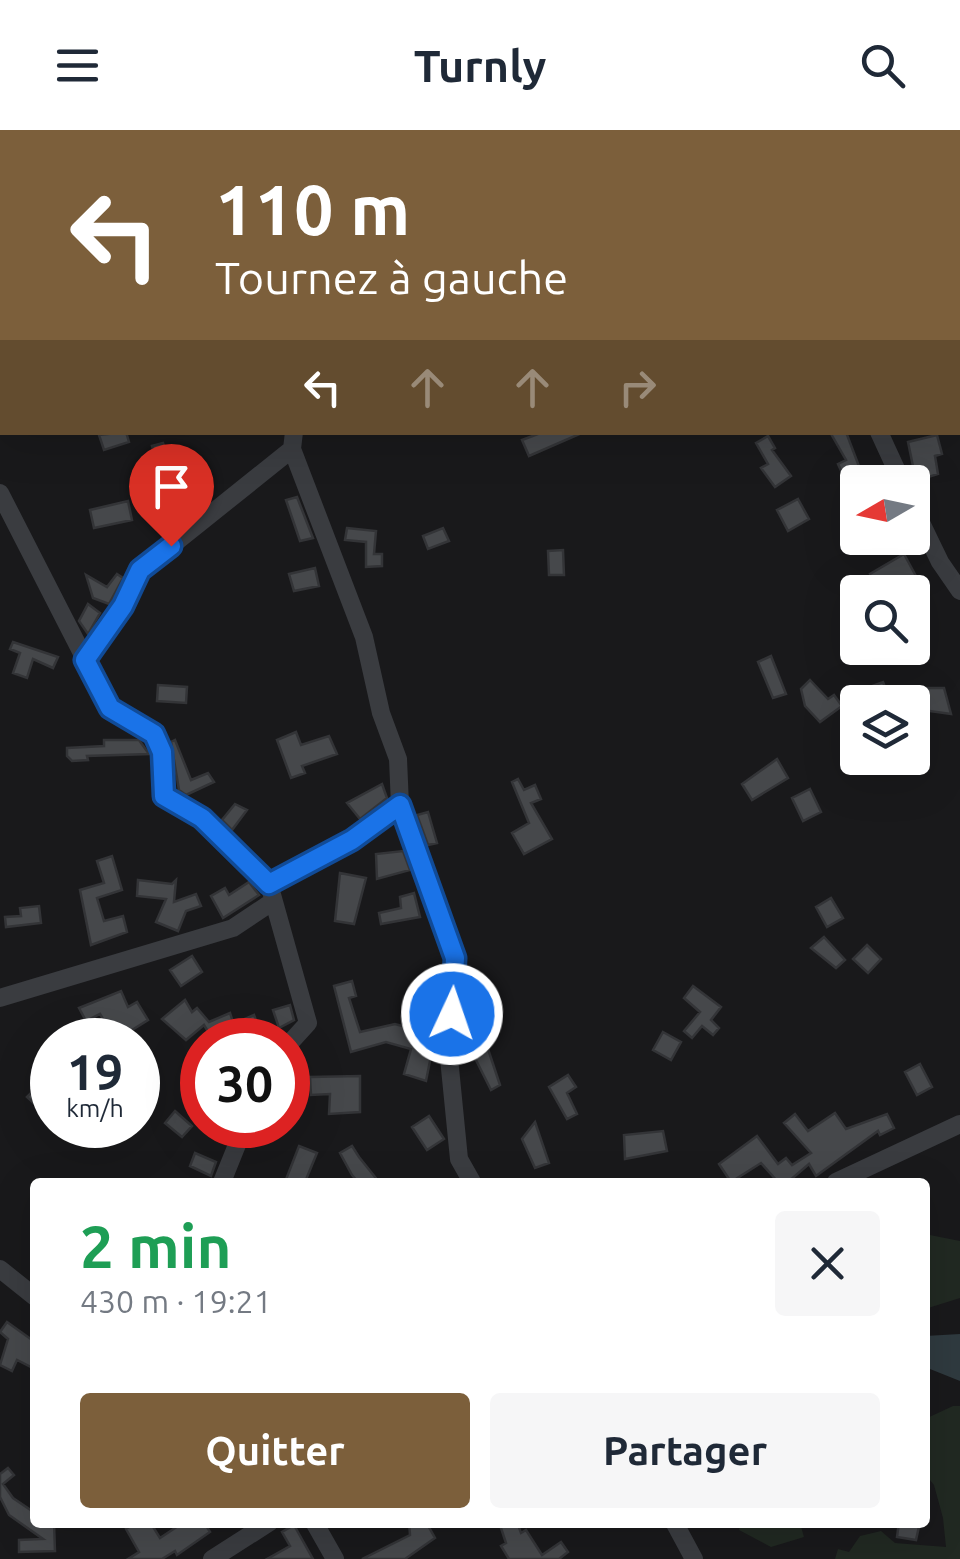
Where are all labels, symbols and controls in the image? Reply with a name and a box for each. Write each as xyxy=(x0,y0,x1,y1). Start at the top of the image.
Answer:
icon: menu xyxy=(50,38,105,93)
icon: search xyxy=(855,38,910,93)
text: Turnly xyxy=(414,40,546,91)
icon: left xyxy=(50,170,180,300)
text: 110 m xyxy=(215,170,410,248)
text: Tournez à gauche xyxy=(215,252,568,303)
icon: left xyxy=(295,360,350,415)
icon: ahead xyxy=(400,360,455,415)
icon: ahead xyxy=(505,360,560,415)
icon: right xyxy=(610,360,665,415)
pin xyxy=(129,444,214,547)
icon: arrive xyxy=(144,459,199,514)
north arrow xyxy=(840,465,930,555)
map controls xyxy=(840,465,930,775)
button: search xyxy=(840,575,930,665)
button: layers xyxy=(840,685,930,775)
position arrow xyxy=(400,962,504,1066)
speed limit sign: 30 xyxy=(180,1018,310,1148)
text: 19 xyxy=(67,1043,123,1099)
text: km/h xyxy=(66,1094,124,1122)
button: close xyxy=(775,1211,880,1316)
text: 2 min xyxy=(80,1212,232,1279)
text: 430 m · 19:21 xyxy=(80,1283,272,1319)
button: Quitter xyxy=(80,1393,470,1508)
button: Partager xyxy=(490,1393,880,1508)

